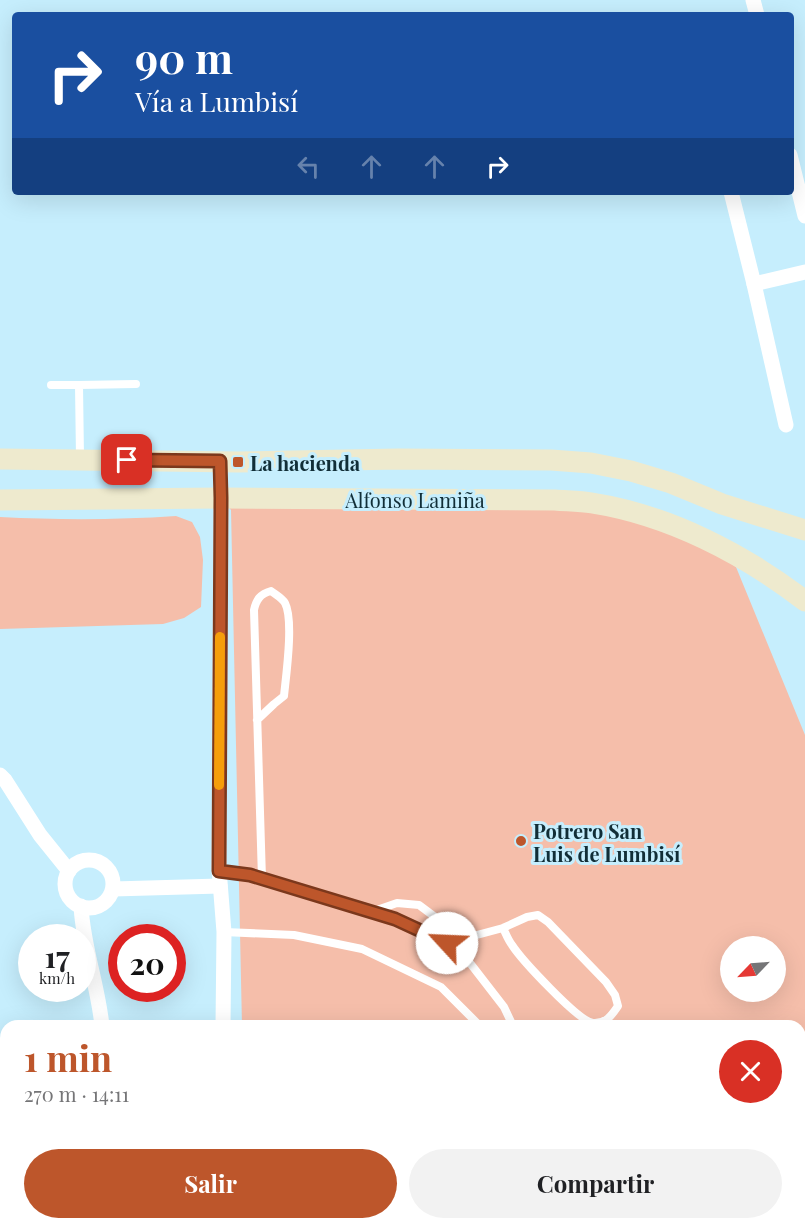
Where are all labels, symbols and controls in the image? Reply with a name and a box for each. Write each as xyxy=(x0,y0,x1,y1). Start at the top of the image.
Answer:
text: 90 m xyxy=(135,29,233,85)
icon: right xyxy=(36,36,114,114)
text: Vía a Lumbisí xyxy=(135,83,298,119)
icon: left xyxy=(292,150,325,183)
icon: ahead xyxy=(355,150,388,183)
icon: ahead xyxy=(418,150,451,183)
icon: right xyxy=(481,150,514,183)
pin xyxy=(101,434,152,485)
icon: arrive xyxy=(110,443,143,476)
place label: La hacienda xyxy=(250,449,361,476)
marker: La hacienda xyxy=(231,455,245,469)
street label: Alfonso Lamiña xyxy=(344,486,485,513)
place label: Potrero San Luis de Lumbisí xyxy=(533,817,680,867)
marker: Potrero San Luis de Lumbisí xyxy=(514,834,528,848)
position arrow xyxy=(415,911,479,975)
speed limit sign: 20 xyxy=(108,924,186,1002)
text: 17 xyxy=(44,936,70,976)
north arrow xyxy=(720,936,786,1002)
map controls xyxy=(720,936,786,1002)
text: km/h xyxy=(39,968,75,988)
text: 1 min xyxy=(24,1033,112,1081)
button: close xyxy=(719,1040,782,1103)
text: 270 m · 14:11 xyxy=(24,1080,129,1107)
button: Salir xyxy=(24,1149,397,1218)
button: Compartir xyxy=(409,1149,782,1218)

